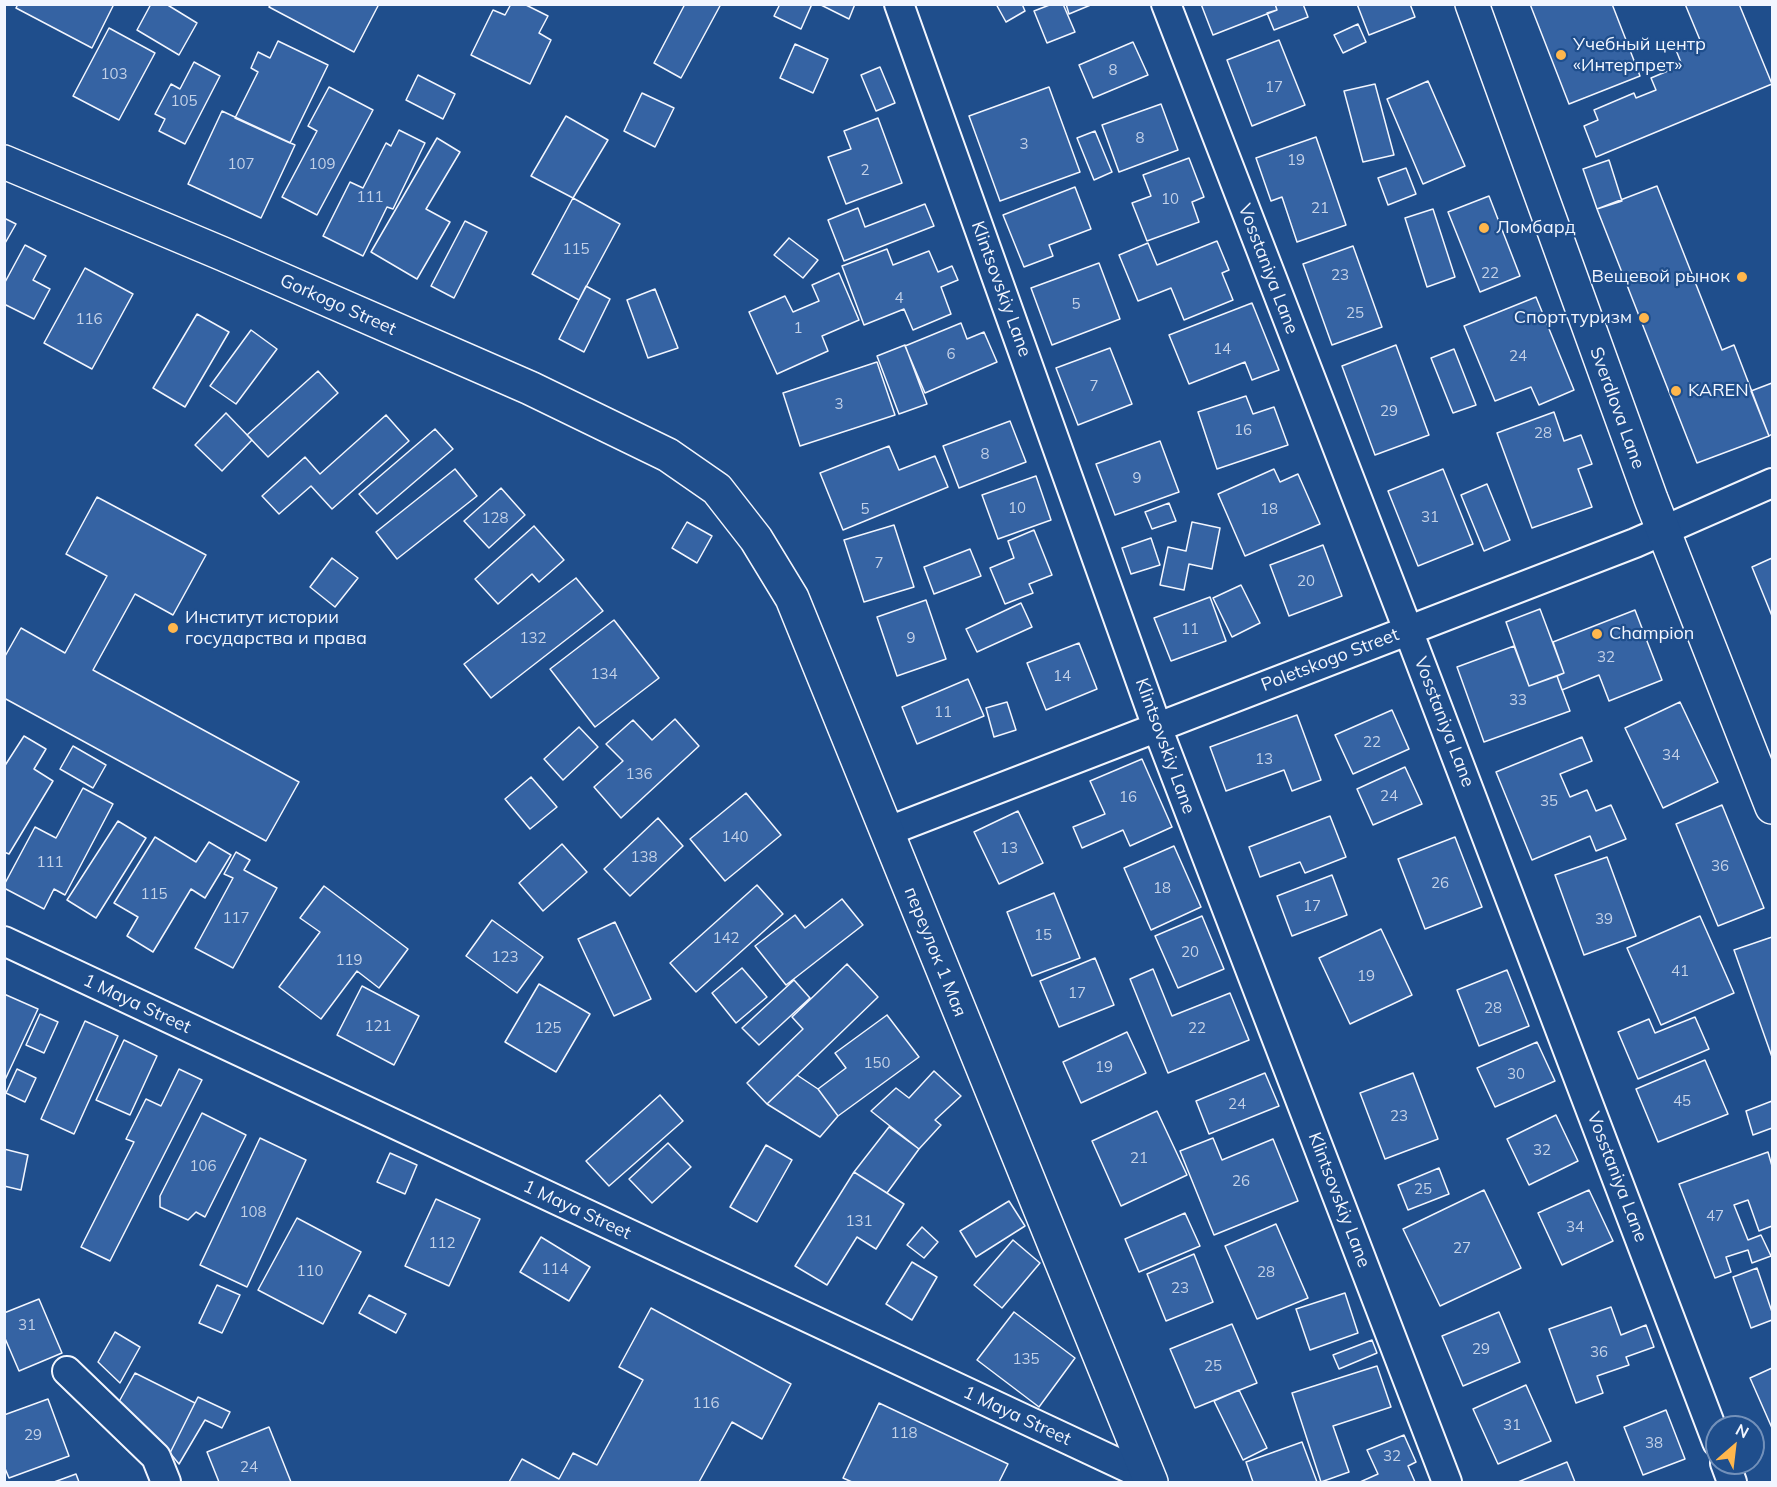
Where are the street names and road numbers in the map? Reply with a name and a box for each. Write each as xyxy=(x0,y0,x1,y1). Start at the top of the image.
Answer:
street label: Vosstaniya Lane xyxy=(1233,201,1303,337)
street label: Klintsovskiy Lane xyxy=(966,218,1036,360)
street label: Gorkogo Street xyxy=(277,270,399,340)
street label: Sverdlova Lane xyxy=(1585,344,1649,472)
street label: Poletskogo Street xyxy=(1258,624,1402,696)
street label: Vosstaniya Lane xyxy=(1409,654,1479,790)
street label: Klintsovskiy Lane xyxy=(1130,675,1200,817)
street label: переулок 1 Мая xyxy=(899,884,971,1020)
street label: 1 Maya Street xyxy=(80,970,194,1038)
street label: Vosstaniya Lane xyxy=(1582,1109,1652,1245)
street label: Klintsovskiy Lane xyxy=(1303,1129,1375,1271)
street label: 1 Maya Street xyxy=(520,1176,634,1244)
street label: 1 Maya Street xyxy=(960,1382,1074,1450)

